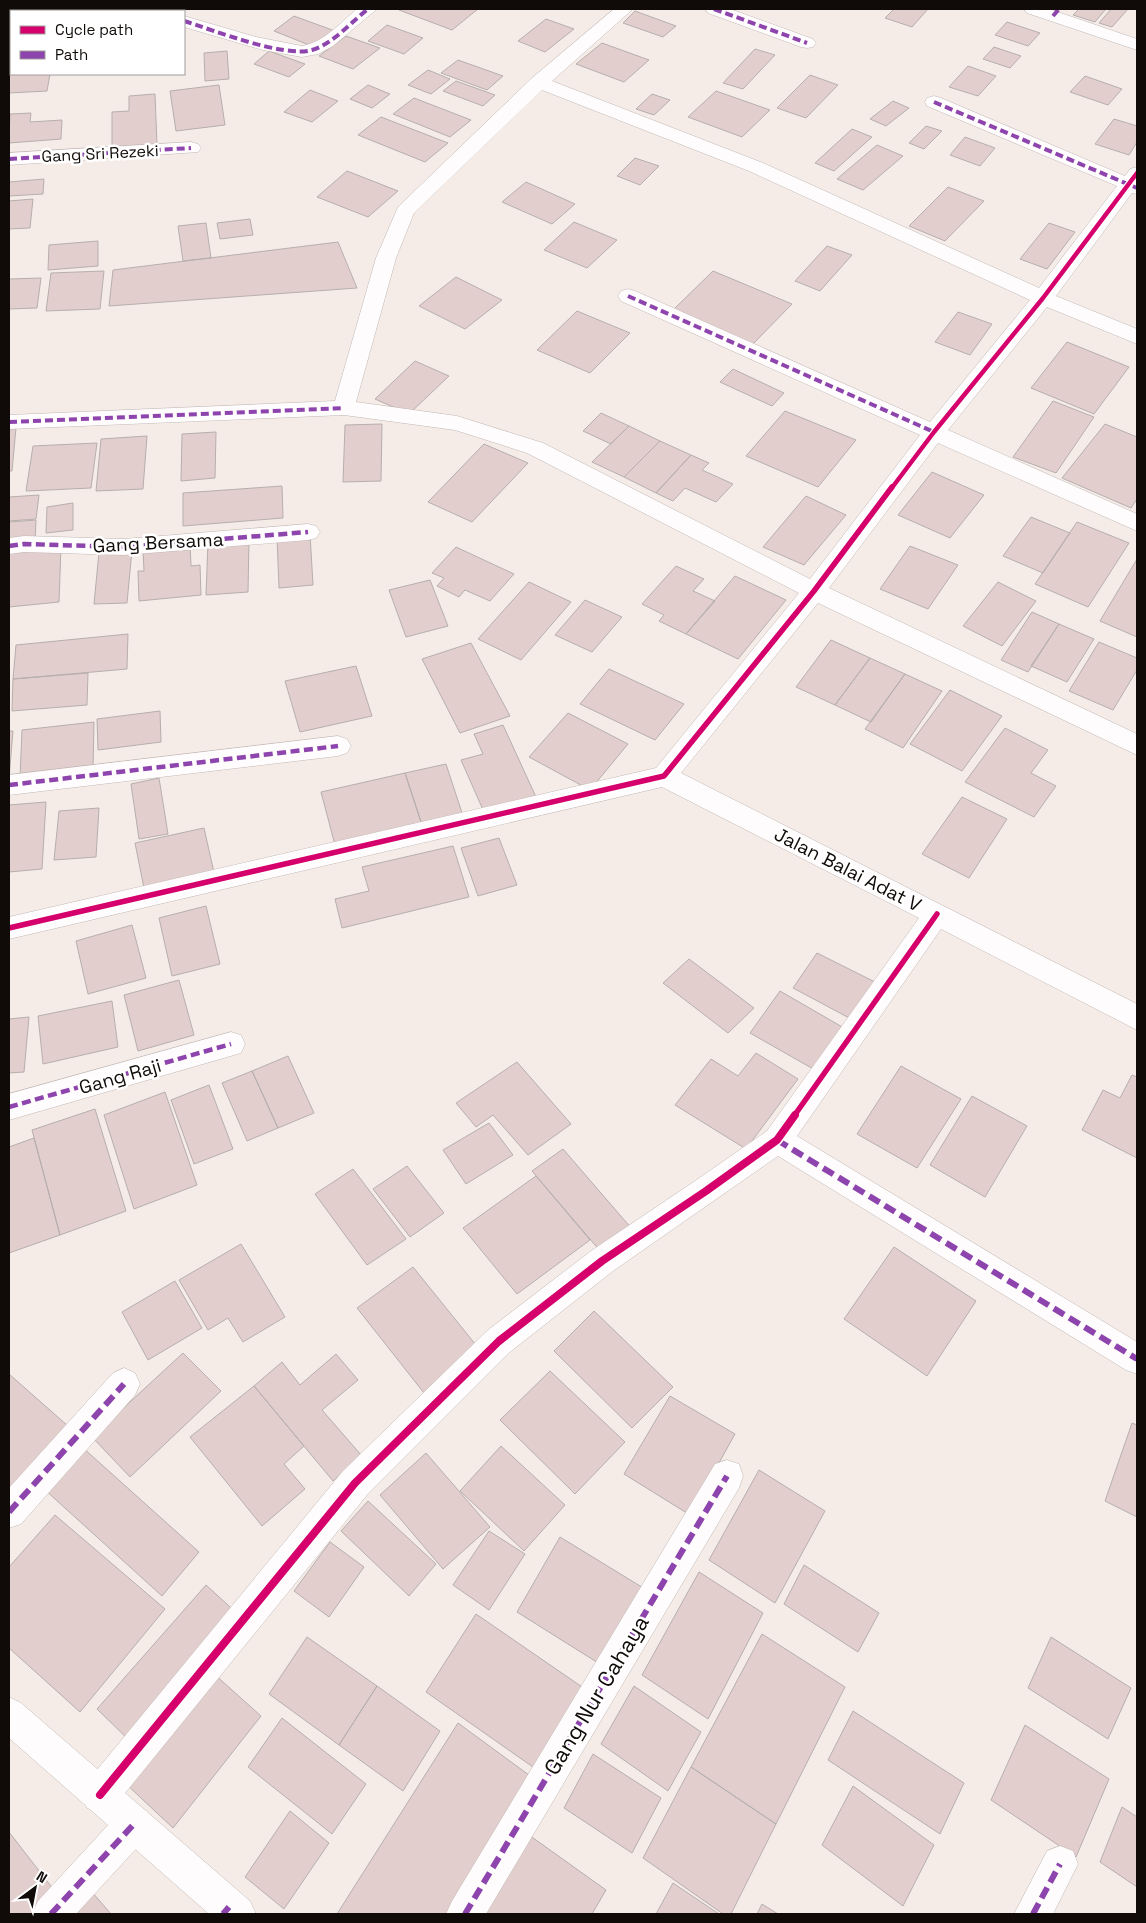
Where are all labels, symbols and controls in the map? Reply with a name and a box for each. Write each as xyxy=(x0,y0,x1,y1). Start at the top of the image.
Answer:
legend xyxy=(10,10,185,75)
text: Cycle path xyxy=(55,20,133,39)
text: Path xyxy=(55,45,88,64)
street label: Gang Sri Rezeki xyxy=(41,140,159,167)
street label: Gang Bersama xyxy=(92,527,224,558)
street label: Jalan Balai Adat V xyxy=(770,822,926,917)
street label: Gang Raji xyxy=(76,1053,164,1100)
street label: Gang Nur Cahaya xyxy=(537,1610,655,1780)
north arrow xyxy=(10,1863,60,1913)
text: N xyxy=(33,1867,51,1887)

